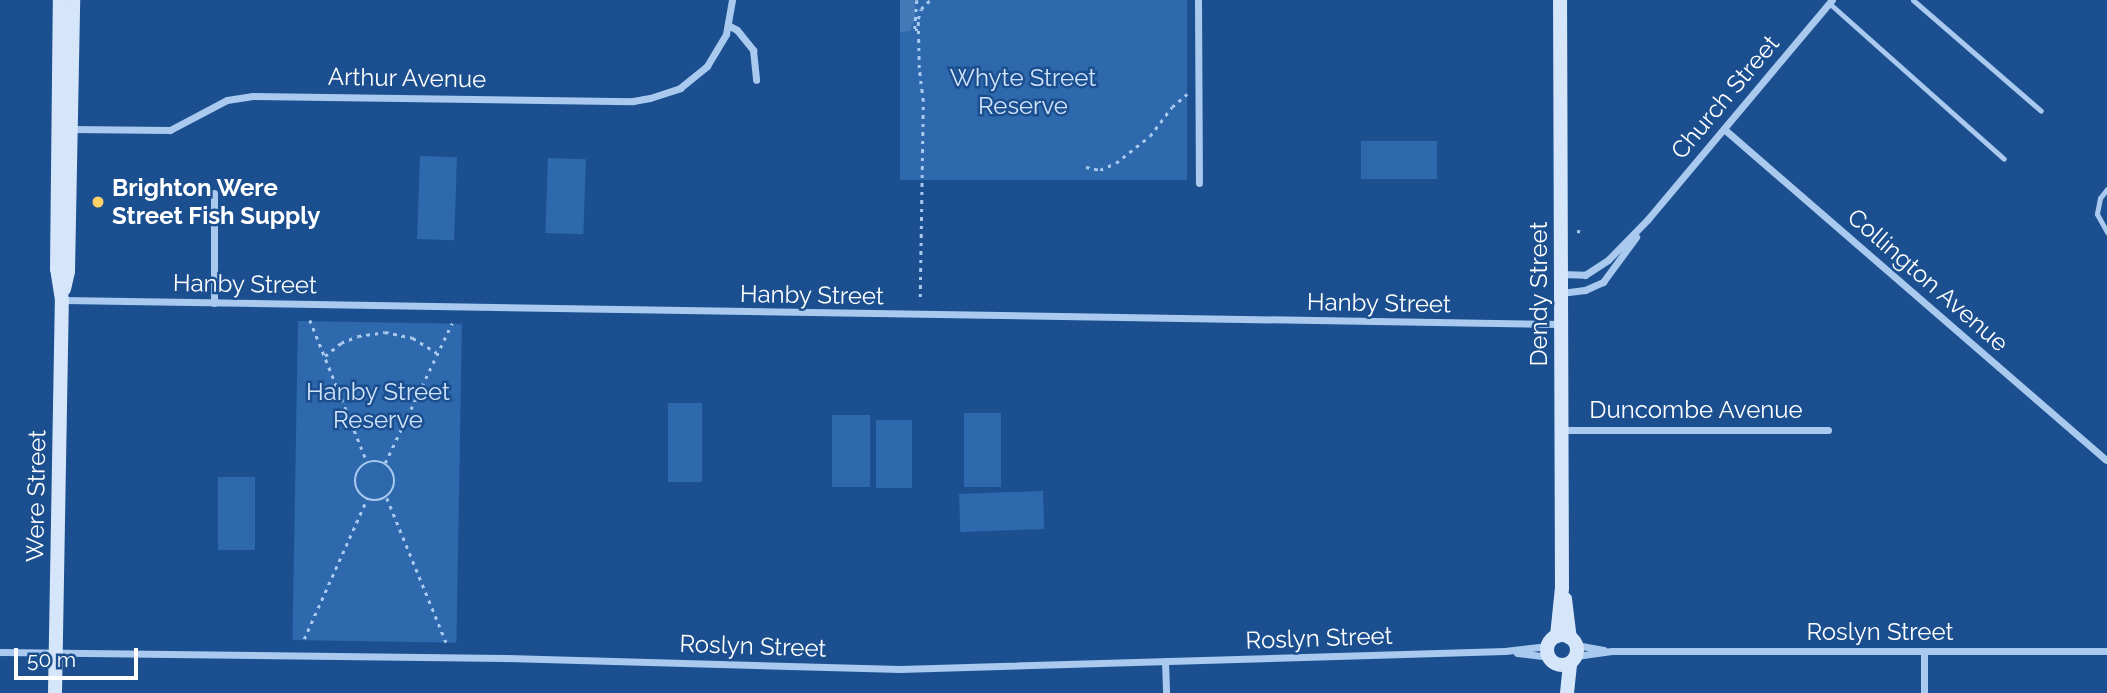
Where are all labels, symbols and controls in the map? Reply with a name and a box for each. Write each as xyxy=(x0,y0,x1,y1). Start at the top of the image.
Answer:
street label: Church Street xyxy=(1665,29,1785,165)
street label: Arthur Avenue xyxy=(327,62,487,94)
park label: Whyte Street Reserve xyxy=(950,64,1096,120)
place label: Brighton Were Street Fish Supply xyxy=(112,174,320,230)
marker: Brighton Were Street Fish Supply xyxy=(90,194,106,210)
street label: Collington Avenue xyxy=(1841,202,2015,358)
street label: Dendy Street xyxy=(1525,221,1553,367)
street label: Hanby Street xyxy=(172,268,318,300)
street label: Hanby Street xyxy=(739,279,885,311)
street label: Hanby Street xyxy=(1306,287,1452,319)
park label: Hanby Street Reserve xyxy=(306,378,450,434)
street label: Duncombe Avenue xyxy=(1589,396,1803,424)
street label: Were Street xyxy=(20,430,52,562)
street label: Roslyn Street xyxy=(1807,618,1953,646)
street label: Roslyn Street xyxy=(1245,621,1393,655)
street label: Roslyn Street xyxy=(679,629,827,663)
scale bar xyxy=(18,634,142,678)
text: 50 m xyxy=(27,647,76,672)

